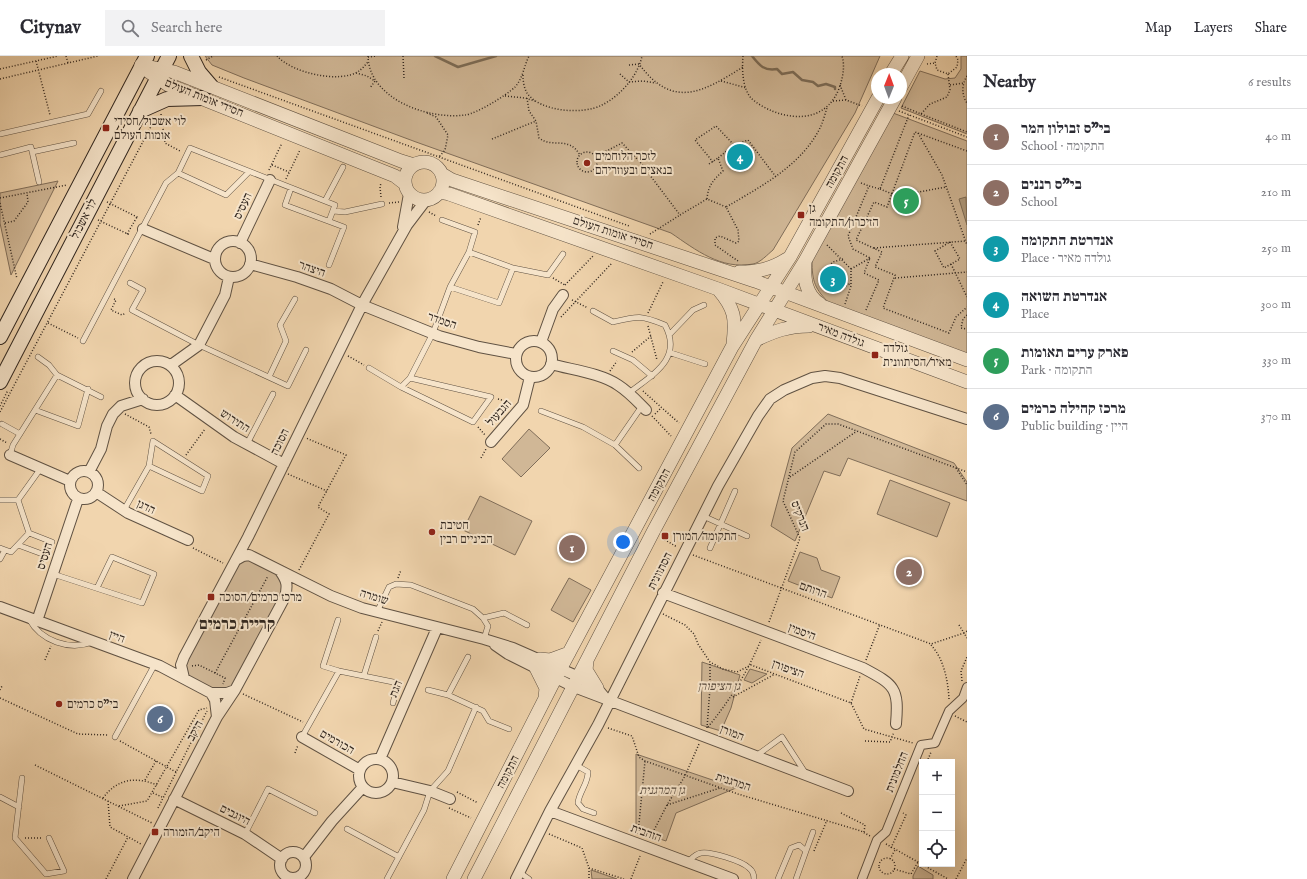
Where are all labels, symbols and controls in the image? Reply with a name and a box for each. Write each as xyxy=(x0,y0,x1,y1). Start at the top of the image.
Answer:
search box xyxy=(105,10,385,46)
text: Citynav xyxy=(20,16,81,40)
icon: search xyxy=(119,17,141,39)
text: Search here xyxy=(151,18,222,37)
text: Map xyxy=(1145,19,1172,37)
text: Layers xyxy=(1194,19,1233,37)
text: Share xyxy=(1255,19,1287,37)
north arrow xyxy=(871,68,907,104)
text: Nearby xyxy=(983,72,1036,93)
text: 6 results xyxy=(1248,74,1291,91)
street label: חסידי אומות העולם xyxy=(162,75,246,121)
place label: לוי אשכול/חסידי אומות העולם xyxy=(114,114,186,143)
text: בי"ס זבולון המר xyxy=(1021,119,1111,138)
marker: לוי אשכול/חסידי אומות העולם xyxy=(101,123,111,133)
text: 1 xyxy=(994,128,998,145)
text: 40 m xyxy=(1265,128,1291,145)
text: School · התקומה xyxy=(1021,138,1104,155)
pin: 4 xyxy=(727,142,753,172)
place label: לזכר הלוחמים בנאצים ובעוזריהם xyxy=(595,149,672,178)
street label: התקומה xyxy=(822,153,852,191)
marker: לזכר הלוחמים בנאצים ובעוזריהם xyxy=(582,158,592,168)
text: בי"ס רננים xyxy=(1021,175,1082,194)
text: 2 xyxy=(993,184,999,201)
text: 210 m xyxy=(1261,184,1291,201)
pin: 5 xyxy=(893,186,919,216)
street label: העסיס xyxy=(230,190,256,222)
text: School xyxy=(1021,194,1058,211)
street label: לוי אשכול xyxy=(67,196,101,242)
place label: גן הזיכרון/התקומה xyxy=(809,201,879,230)
marker: גן הזיכרון/התקומה xyxy=(796,210,806,220)
street label: חסידי אומות העולם xyxy=(571,213,655,253)
text: אנדרטת התקומה xyxy=(1021,231,1113,250)
text: 3 xyxy=(994,240,998,257)
text: 250 m xyxy=(1261,240,1291,257)
text: Place · גולדה מאיר xyxy=(1021,250,1111,267)
street label: היצהר xyxy=(297,257,327,281)
pin: 3 xyxy=(820,264,846,294)
text: אנדרטת השואה xyxy=(1021,287,1107,306)
text: 4 xyxy=(993,296,999,313)
text: 300 m xyxy=(1260,296,1291,313)
text: Place xyxy=(1021,306,1049,323)
street label: הסמדר xyxy=(425,309,459,333)
street label: גולדה מאיר xyxy=(815,319,867,351)
place label: גולדה מאיר/הסיתוונית xyxy=(883,341,952,370)
text: פארק ערים תאומות xyxy=(1021,343,1128,362)
marker: גולדה מאיר/הסיתוונית xyxy=(870,350,880,360)
text: 5 xyxy=(994,352,998,369)
text: 330 m xyxy=(1262,352,1291,369)
text: Park · התקומה xyxy=(1021,362,1092,379)
street label: הגבעול xyxy=(483,396,515,430)
text: מרכז קהילה כרמים xyxy=(1021,399,1126,418)
street label: התירוש xyxy=(217,406,253,436)
text: 6 xyxy=(993,408,999,425)
text: 370 m xyxy=(1261,408,1291,425)
text: Public building · היין xyxy=(1021,418,1128,435)
street label: הסוכה xyxy=(267,426,293,458)
street label: התקומה xyxy=(644,466,674,504)
street label: הדגן xyxy=(134,496,158,518)
street label: הנרקיס xyxy=(787,499,813,533)
place label: חטיבת הביניים רבין xyxy=(440,518,493,547)
marker: חטיבת הביניים רבין xyxy=(427,527,437,537)
place label: התקומה/המורן xyxy=(673,529,737,544)
marker: התקומה/המורן xyxy=(660,531,670,541)
your location xyxy=(613,532,633,552)
pin: 1 xyxy=(559,533,585,563)
street label: העסיס xyxy=(34,541,56,571)
street label: הסתוונית xyxy=(644,550,676,592)
pin: 2 xyxy=(896,557,922,587)
street label: הרותם xyxy=(797,578,829,602)
street label: שומרה xyxy=(358,586,390,608)
place label: מרכז כרמים/הסוכה xyxy=(219,590,302,605)
marker: מרכז כרמים/הסוכה xyxy=(206,592,216,602)
district label: קריית כרמים xyxy=(199,615,275,635)
street label: היסמין xyxy=(786,620,818,644)
street label: היין xyxy=(107,627,127,647)
street label: הציפורן xyxy=(770,656,806,682)
street label: הגת xyxy=(386,678,406,700)
park label: גן הציפורן xyxy=(698,679,741,694)
place label: בי"ס כרמים xyxy=(67,697,119,712)
marker: בי"ס כרמים xyxy=(54,699,64,709)
pin: 6 xyxy=(147,704,173,734)
street label: היקב xyxy=(183,718,207,744)
street label: המורן xyxy=(718,721,746,745)
street label: הכורמים xyxy=(317,726,357,758)
street label: החלמונית xyxy=(882,750,912,794)
street label: התקומה xyxy=(493,753,523,791)
map controls xyxy=(919,759,955,867)
button: + xyxy=(919,759,955,795)
street label: המרגנית xyxy=(713,769,753,795)
park label: גן המרגנית xyxy=(639,783,686,798)
button: − xyxy=(919,795,955,831)
street label: היוגבים xyxy=(217,801,253,829)
street label: הזהבית xyxy=(629,821,663,845)
place label: היקב/הזמורה xyxy=(163,825,220,840)
marker: היקב/הזמורה xyxy=(150,827,160,837)
button: locate xyxy=(919,831,955,867)

